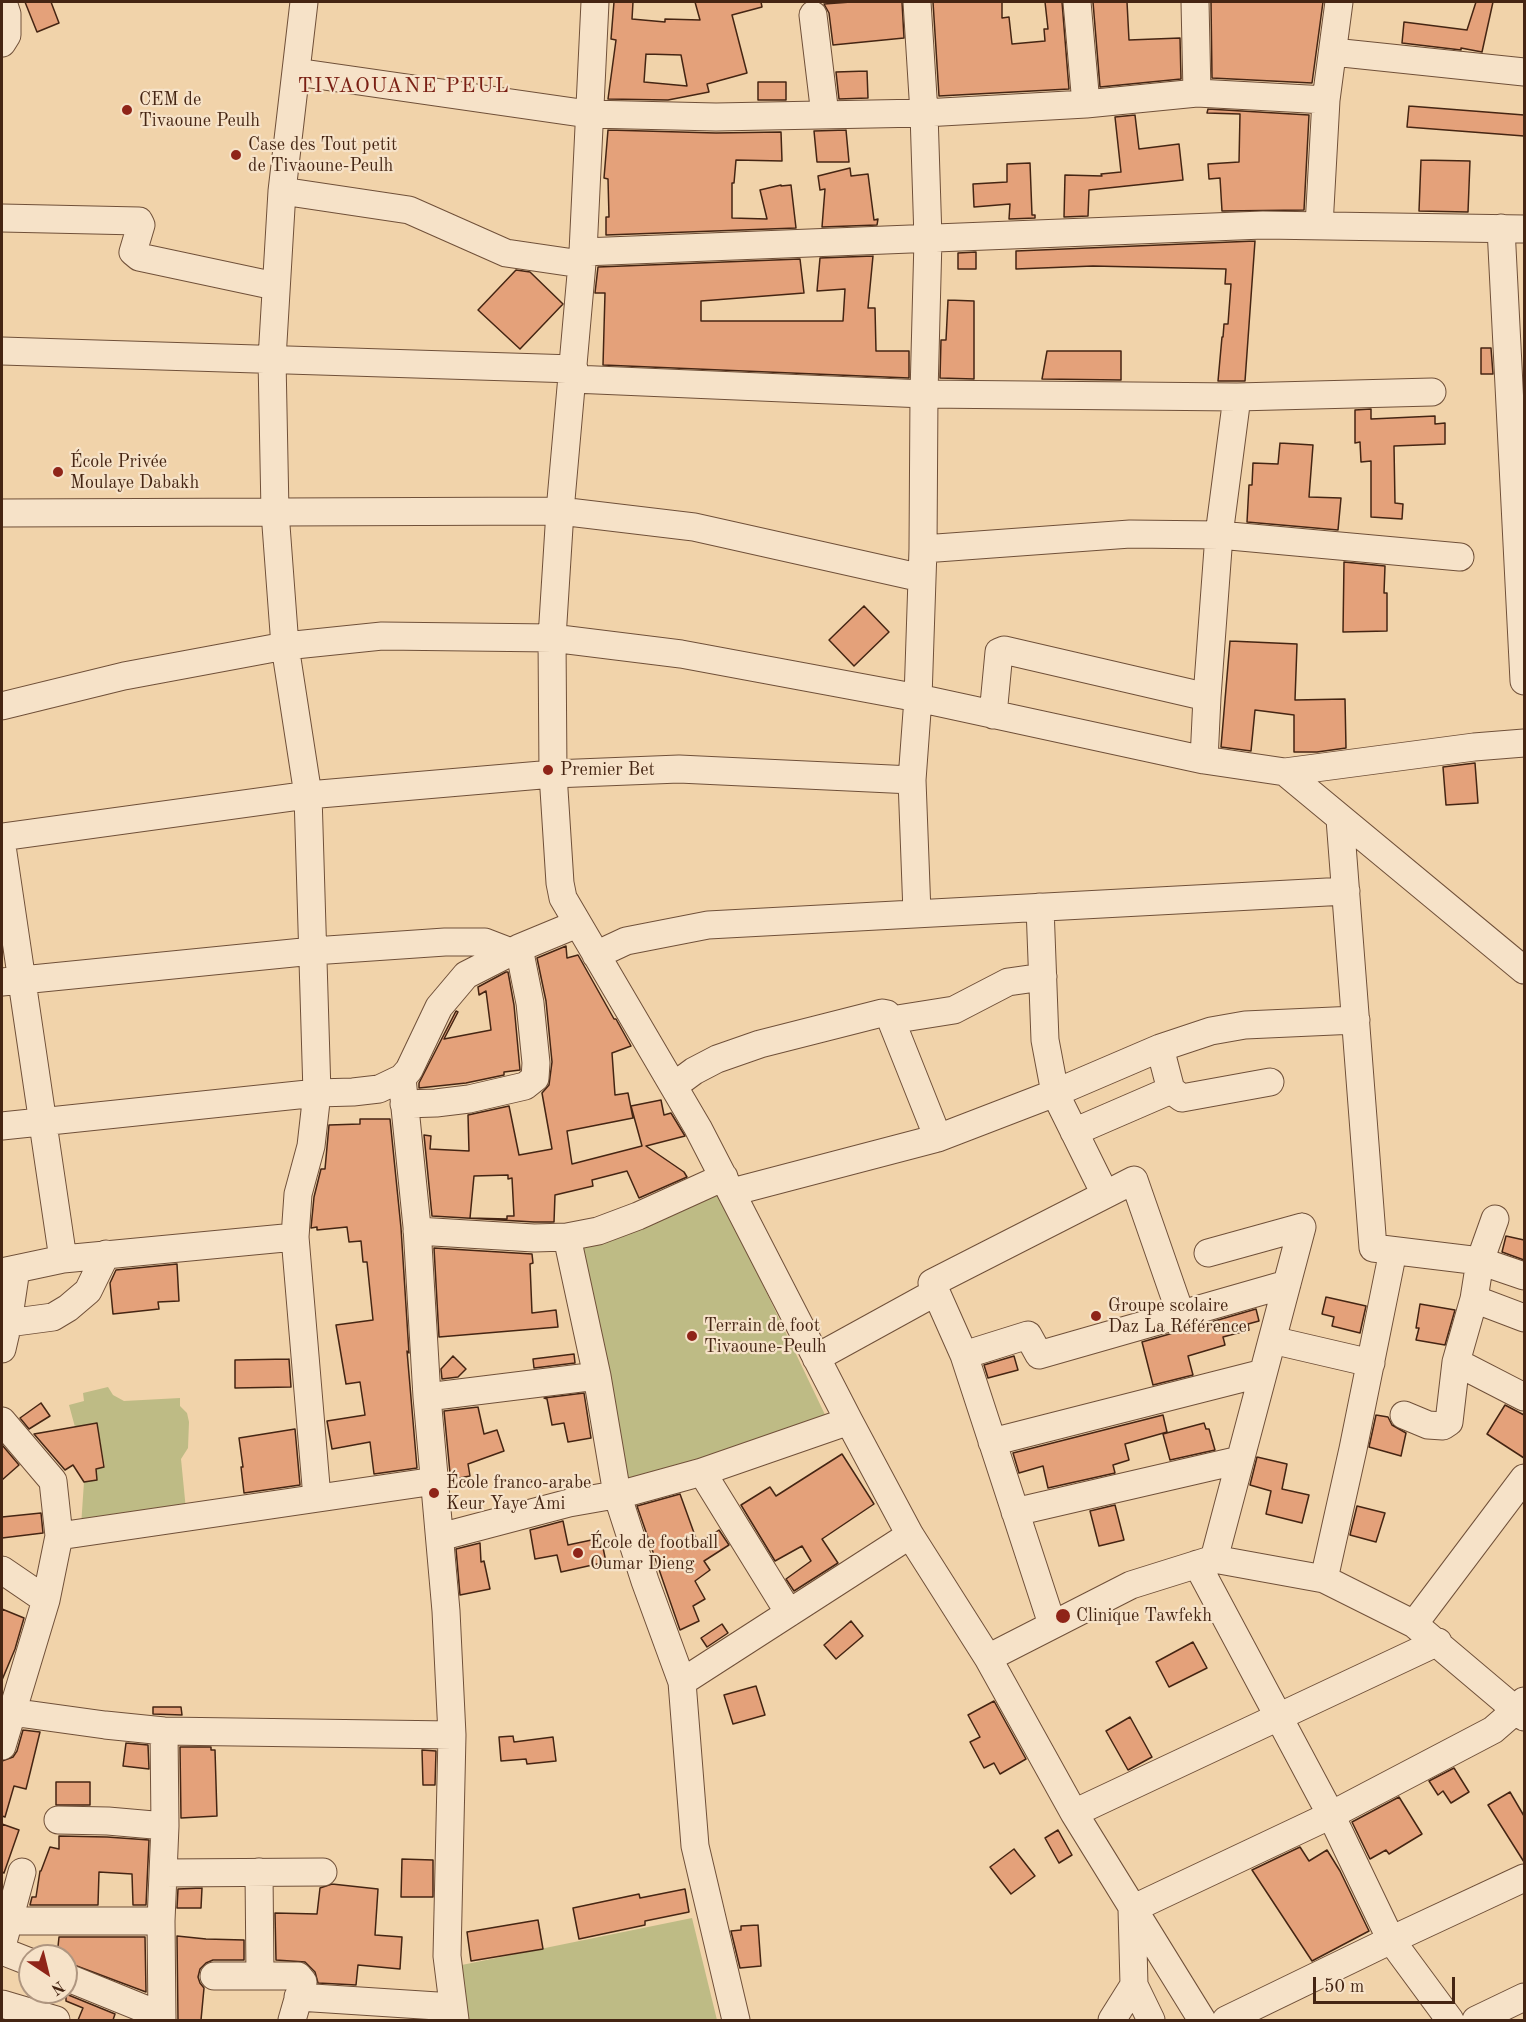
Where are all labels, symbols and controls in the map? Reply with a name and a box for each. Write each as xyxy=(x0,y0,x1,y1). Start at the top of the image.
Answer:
district label: TIVAOUANE PEUL xyxy=(298,73,510,99)
place label: CEM de Tivaoune Peulh xyxy=(139,89,260,132)
marker: CEM de Tivaoune Peulh xyxy=(120,103,134,117)
place label: Case des Tout petit de Tivaoune-Peulh xyxy=(248,134,397,176)
marker: Case des Tout petit de Tivaoune-Peulh xyxy=(229,148,243,162)
place label: École Privée Moulaye Dabakh xyxy=(70,451,199,494)
marker: École Privée Moulaye Dabakh xyxy=(51,465,65,479)
place label: Premier Bet xyxy=(560,759,655,781)
marker: Premier Bet xyxy=(541,763,555,777)
place label: Groupe scolaire Daz La Référence xyxy=(1108,1295,1247,1338)
marker: Groupe scolaire Daz La Référence xyxy=(1089,1309,1103,1323)
place label: Terrain de foot Tivaoune-Peulh xyxy=(704,1315,827,1358)
marker: Terrain de foot Tivaoune-Peulh xyxy=(685,1329,699,1343)
place label: École franco-arabe Keur Yaye Ami xyxy=(446,1472,591,1514)
marker: École franco-arabe Keur Yaye Ami xyxy=(427,1486,441,1500)
place label: École de football Oumar Dieng xyxy=(590,1532,718,1574)
marker: École de football Oumar Dieng xyxy=(571,1546,585,1560)
place label: Clinique Tawfekh xyxy=(1076,1605,1212,1627)
marker: Clinique Tawfekh xyxy=(1054,1607,1072,1625)
north arrow xyxy=(18,1944,78,2004)
scale bar xyxy=(1316,1965,1458,2003)
text: N xyxy=(48,1977,67,1997)
text: 50 m xyxy=(1324,1978,1364,1996)

